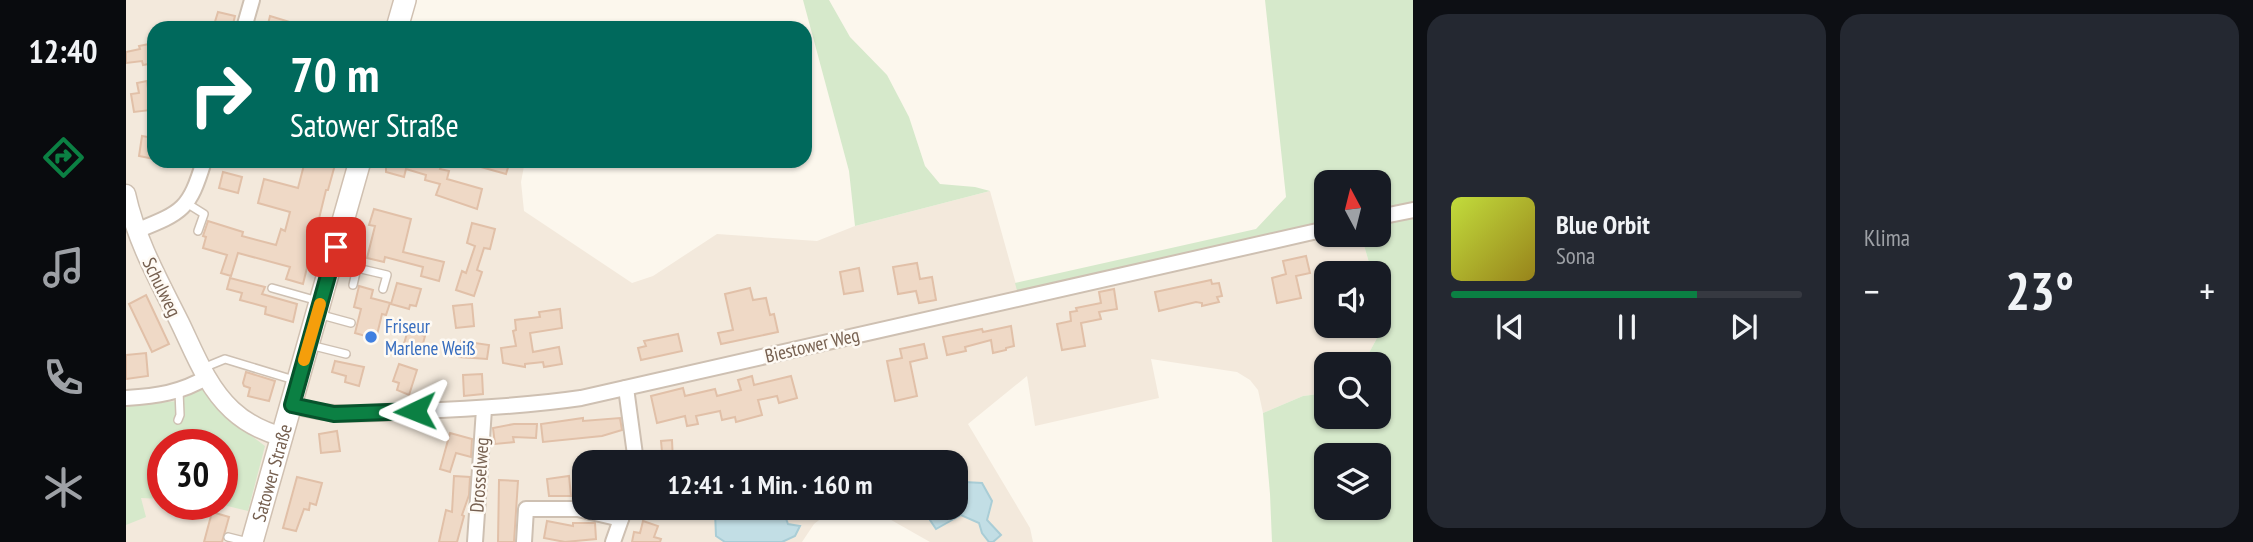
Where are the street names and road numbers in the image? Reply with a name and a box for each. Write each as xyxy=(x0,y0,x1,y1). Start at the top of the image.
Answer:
street label: Schulweg xyxy=(137,253,187,321)
street label: Biestower Weg xyxy=(762,322,862,368)
street label: Satower Straße xyxy=(246,421,297,524)
street label: Drosselweg xyxy=(464,437,494,513)

